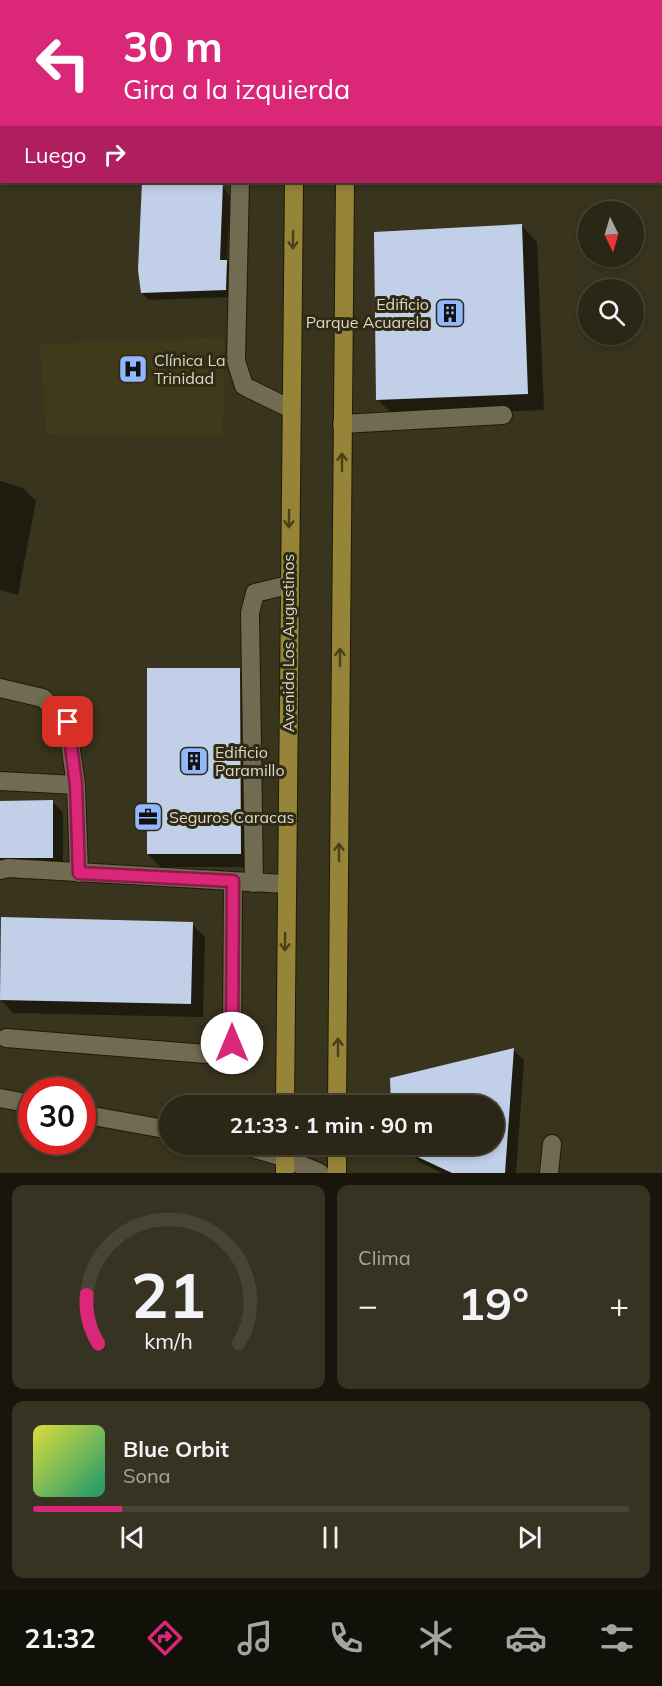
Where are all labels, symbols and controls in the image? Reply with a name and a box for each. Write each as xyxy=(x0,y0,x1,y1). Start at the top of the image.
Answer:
text: 30 m xyxy=(123,20,223,73)
icon: left xyxy=(24,24,102,102)
text: Gira a la izquierda xyxy=(123,72,350,106)
icon: right xyxy=(98,138,131,171)
text: Luego xyxy=(24,141,86,169)
north arrow xyxy=(578,201,644,267)
map controls xyxy=(578,201,644,345)
one-way arrow xyxy=(287,229,299,249)
button: search xyxy=(578,279,644,345)
place label: Edificio Parque Acuarela xyxy=(306,294,429,332)
building icon: Edificio Parque Acuarela xyxy=(434,297,466,329)
place label: Clínica La Trinidad xyxy=(154,350,226,388)
hospital icon: Clínica La Trinidad xyxy=(117,353,149,385)
one-way arrow xyxy=(336,453,348,473)
one-way arrow xyxy=(283,508,295,528)
street label: Avenida Los Augustinos xyxy=(278,554,298,732)
one-way arrow xyxy=(334,648,346,668)
pin xyxy=(42,696,93,747)
icon: arrive xyxy=(51,705,84,738)
place label: Edificio Paramillo xyxy=(215,742,285,780)
building icon: Edificio Paramillo xyxy=(178,745,210,777)
office icon: Seguros Caracas xyxy=(132,801,164,833)
place label: Seguros Caracas xyxy=(169,807,295,827)
one-way arrow xyxy=(333,843,345,863)
one-way arrow xyxy=(279,932,291,952)
position arrow xyxy=(200,1011,264,1075)
one-way arrow xyxy=(332,1038,344,1058)
speed limit sign: 30 xyxy=(18,1077,96,1155)
text: 21:33 · 1 min · 90 m xyxy=(230,1111,433,1139)
text: Clima xyxy=(358,1245,411,1270)
text: 21 xyxy=(131,1255,206,1334)
text: 19° xyxy=(458,1275,529,1331)
text: − xyxy=(358,1284,378,1325)
text: + xyxy=(609,1284,629,1325)
text: km/h xyxy=(144,1327,193,1354)
text: Blue Orbit xyxy=(123,1435,229,1463)
text: Sona xyxy=(123,1463,171,1488)
icon: previous xyxy=(116,1521,149,1554)
icon: pause xyxy=(314,1521,347,1554)
icon: next xyxy=(513,1521,546,1554)
icon: directions xyxy=(144,1617,186,1659)
icon: music xyxy=(234,1617,276,1659)
icon: phone xyxy=(325,1617,367,1659)
icon: climate xyxy=(415,1617,457,1659)
icon: car xyxy=(505,1617,547,1659)
icon: filters xyxy=(596,1617,638,1659)
text: 21:32 xyxy=(24,1621,96,1655)

